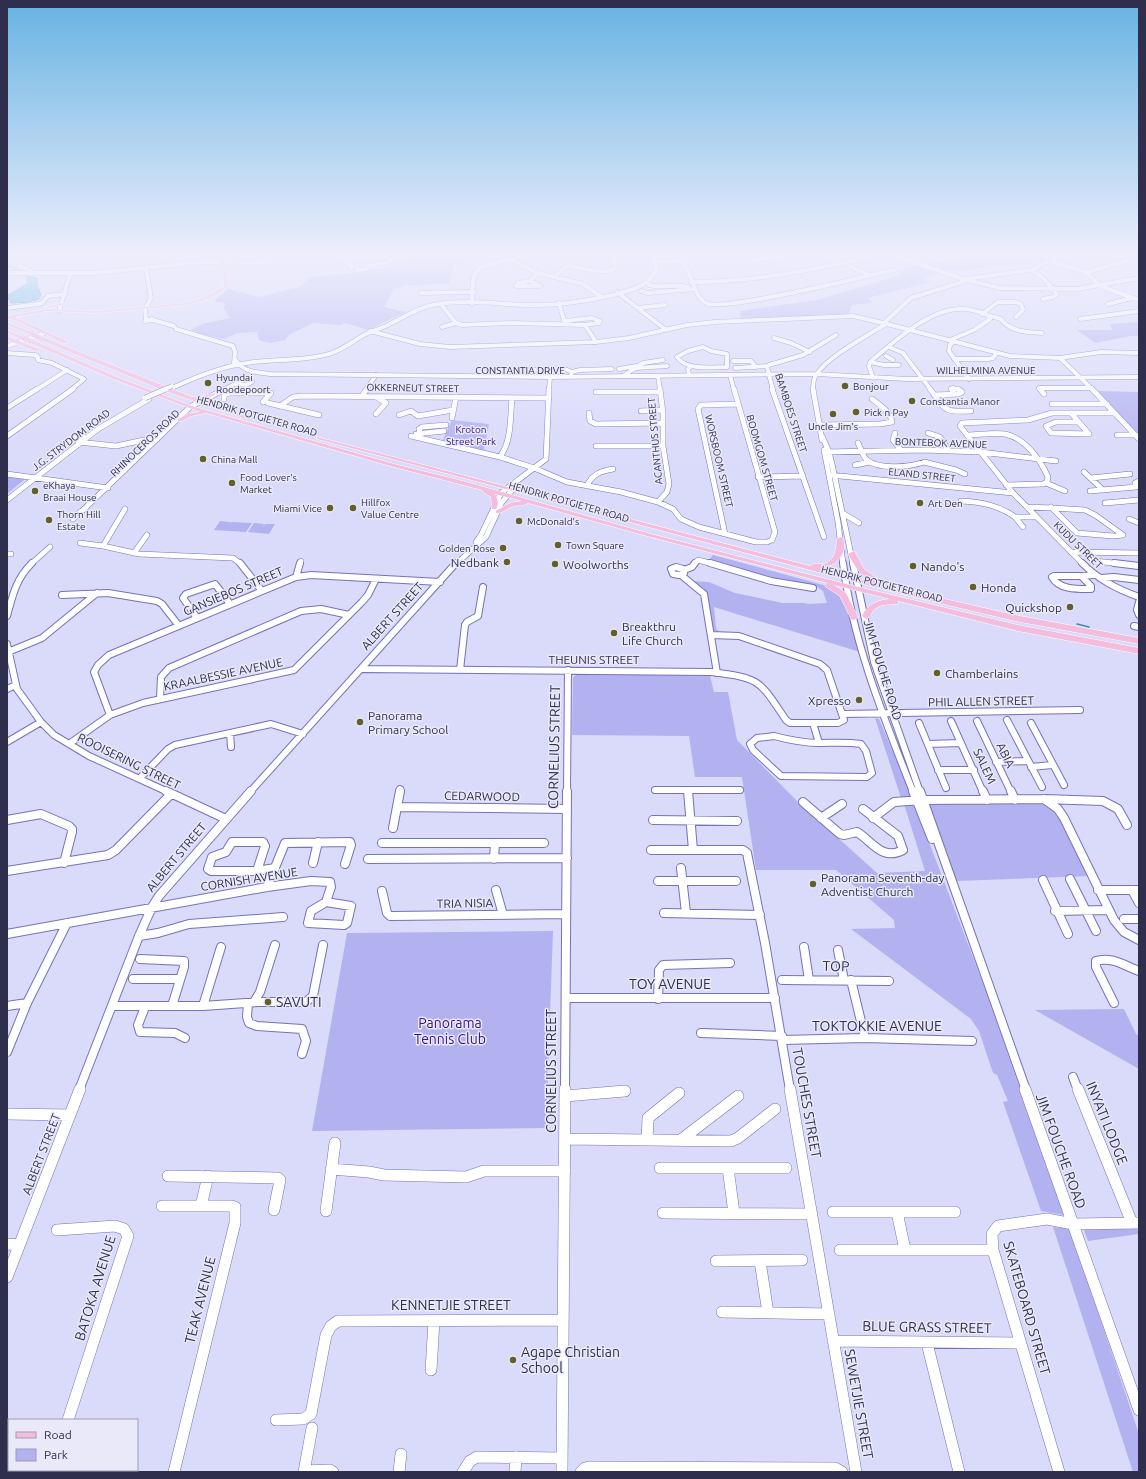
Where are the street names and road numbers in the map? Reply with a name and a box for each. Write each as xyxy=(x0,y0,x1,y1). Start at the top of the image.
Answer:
street label: CONSTANTIA DRIVE xyxy=(475,365,565,376)
street label: WILHELMINA AVENUE xyxy=(936,365,1036,376)
street label: BAMBOES STREET xyxy=(773,372,809,454)
street label: OKKERNEUT STREET xyxy=(366,382,460,394)
street label: HENDRIK POTGIETER ROAD xyxy=(195,394,319,438)
street label: ACANTHUS STREET xyxy=(646,397,664,485)
street label: J.G. STRYDOM ROAD xyxy=(30,407,112,473)
street label: RHINOCEROS ROAD xyxy=(108,407,182,479)
street label: WORSBOOM STREET xyxy=(703,413,735,509)
street label: BOOMGOM STREET xyxy=(744,413,780,503)
street label: BONTEBOK AVENUE xyxy=(895,436,988,450)
street label: ELAND STREET xyxy=(888,466,957,484)
street label: HENDRIK POTGIETER ROAD xyxy=(507,480,631,524)
street label: KUDU STREET xyxy=(1052,519,1105,571)
street label: GANSIEBOS STREET xyxy=(181,564,285,618)
street label: HENDRIK POTGIETER ROAD xyxy=(820,564,944,604)
street label: ALBERT STREET xyxy=(358,580,426,652)
street label: JIM FOUCHE ROAD xyxy=(862,618,904,722)
street label: THEUNIS STREET xyxy=(548,653,640,666)
street label: KRAALBESSIE AVENUE xyxy=(162,655,284,693)
street label: CORNELIUS STREET xyxy=(545,685,563,809)
street label: PHIL ALLEN STREET xyxy=(928,694,1034,708)
street label: ROOISERING STREET xyxy=(76,730,183,792)
street label: ABIA xyxy=(994,740,1018,770)
street label: SALEM xyxy=(971,746,999,786)
street label: CEDARWOOD xyxy=(444,789,520,803)
street label: ALBERT STREET xyxy=(143,820,209,894)
street label: CORNISH AVENUE xyxy=(200,865,299,893)
street label: TRIA NISIA xyxy=(437,896,494,910)
street label: TOP xyxy=(822,958,850,974)
street label: TOY AVENUE xyxy=(629,976,711,992)
street label: CORNELIUS STREET xyxy=(543,1009,559,1133)
street label: TOKTOKKIE AVENUE xyxy=(812,1018,942,1034)
street label: TOUCHES STREET xyxy=(789,1046,825,1160)
street label: INYATI LODGE xyxy=(1083,1079,1131,1167)
street label: JIM FOUCHE ROAD xyxy=(1033,1091,1089,1211)
street label: ALBERT STREET xyxy=(20,1111,63,1196)
street label: BATOKA AVENUE xyxy=(71,1233,119,1343)
street label: SKATEBOARD STREET xyxy=(1000,1239,1054,1377)
street label: TEAK AVENUE xyxy=(181,1255,219,1345)
street label: KENNETJIE STREET xyxy=(391,1297,511,1313)
street label: BLUE GRASS STREET xyxy=(862,1318,992,1336)
street label: SEWETJIE STREET xyxy=(841,1348,877,1461)

